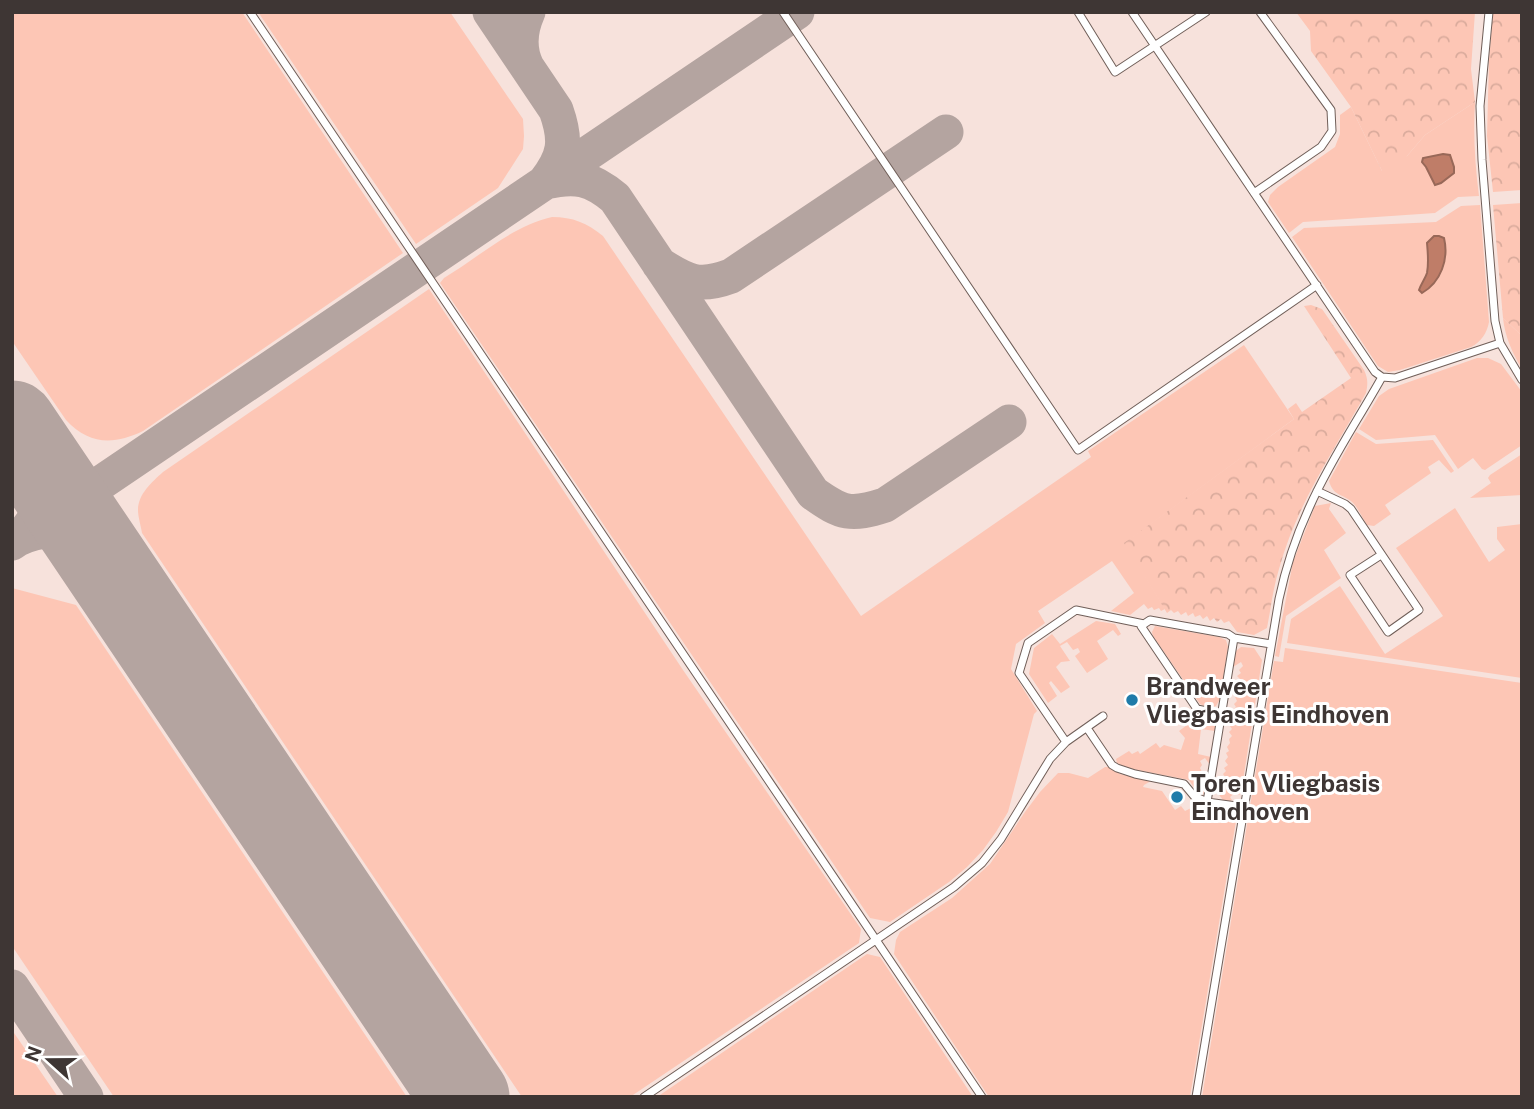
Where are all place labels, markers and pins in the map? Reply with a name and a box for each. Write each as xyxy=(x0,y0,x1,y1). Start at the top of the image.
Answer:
place label: Brandweer Vliegbasis Eindhoven xyxy=(1146,672,1389,728)
marker: Brandweer Vliegbasis Eindhoven xyxy=(1124,692,1140,708)
place label: Toren Vliegbasis Eindhoven xyxy=(1191,769,1380,825)
marker: Toren Vliegbasis Eindhoven xyxy=(1169,789,1185,805)

